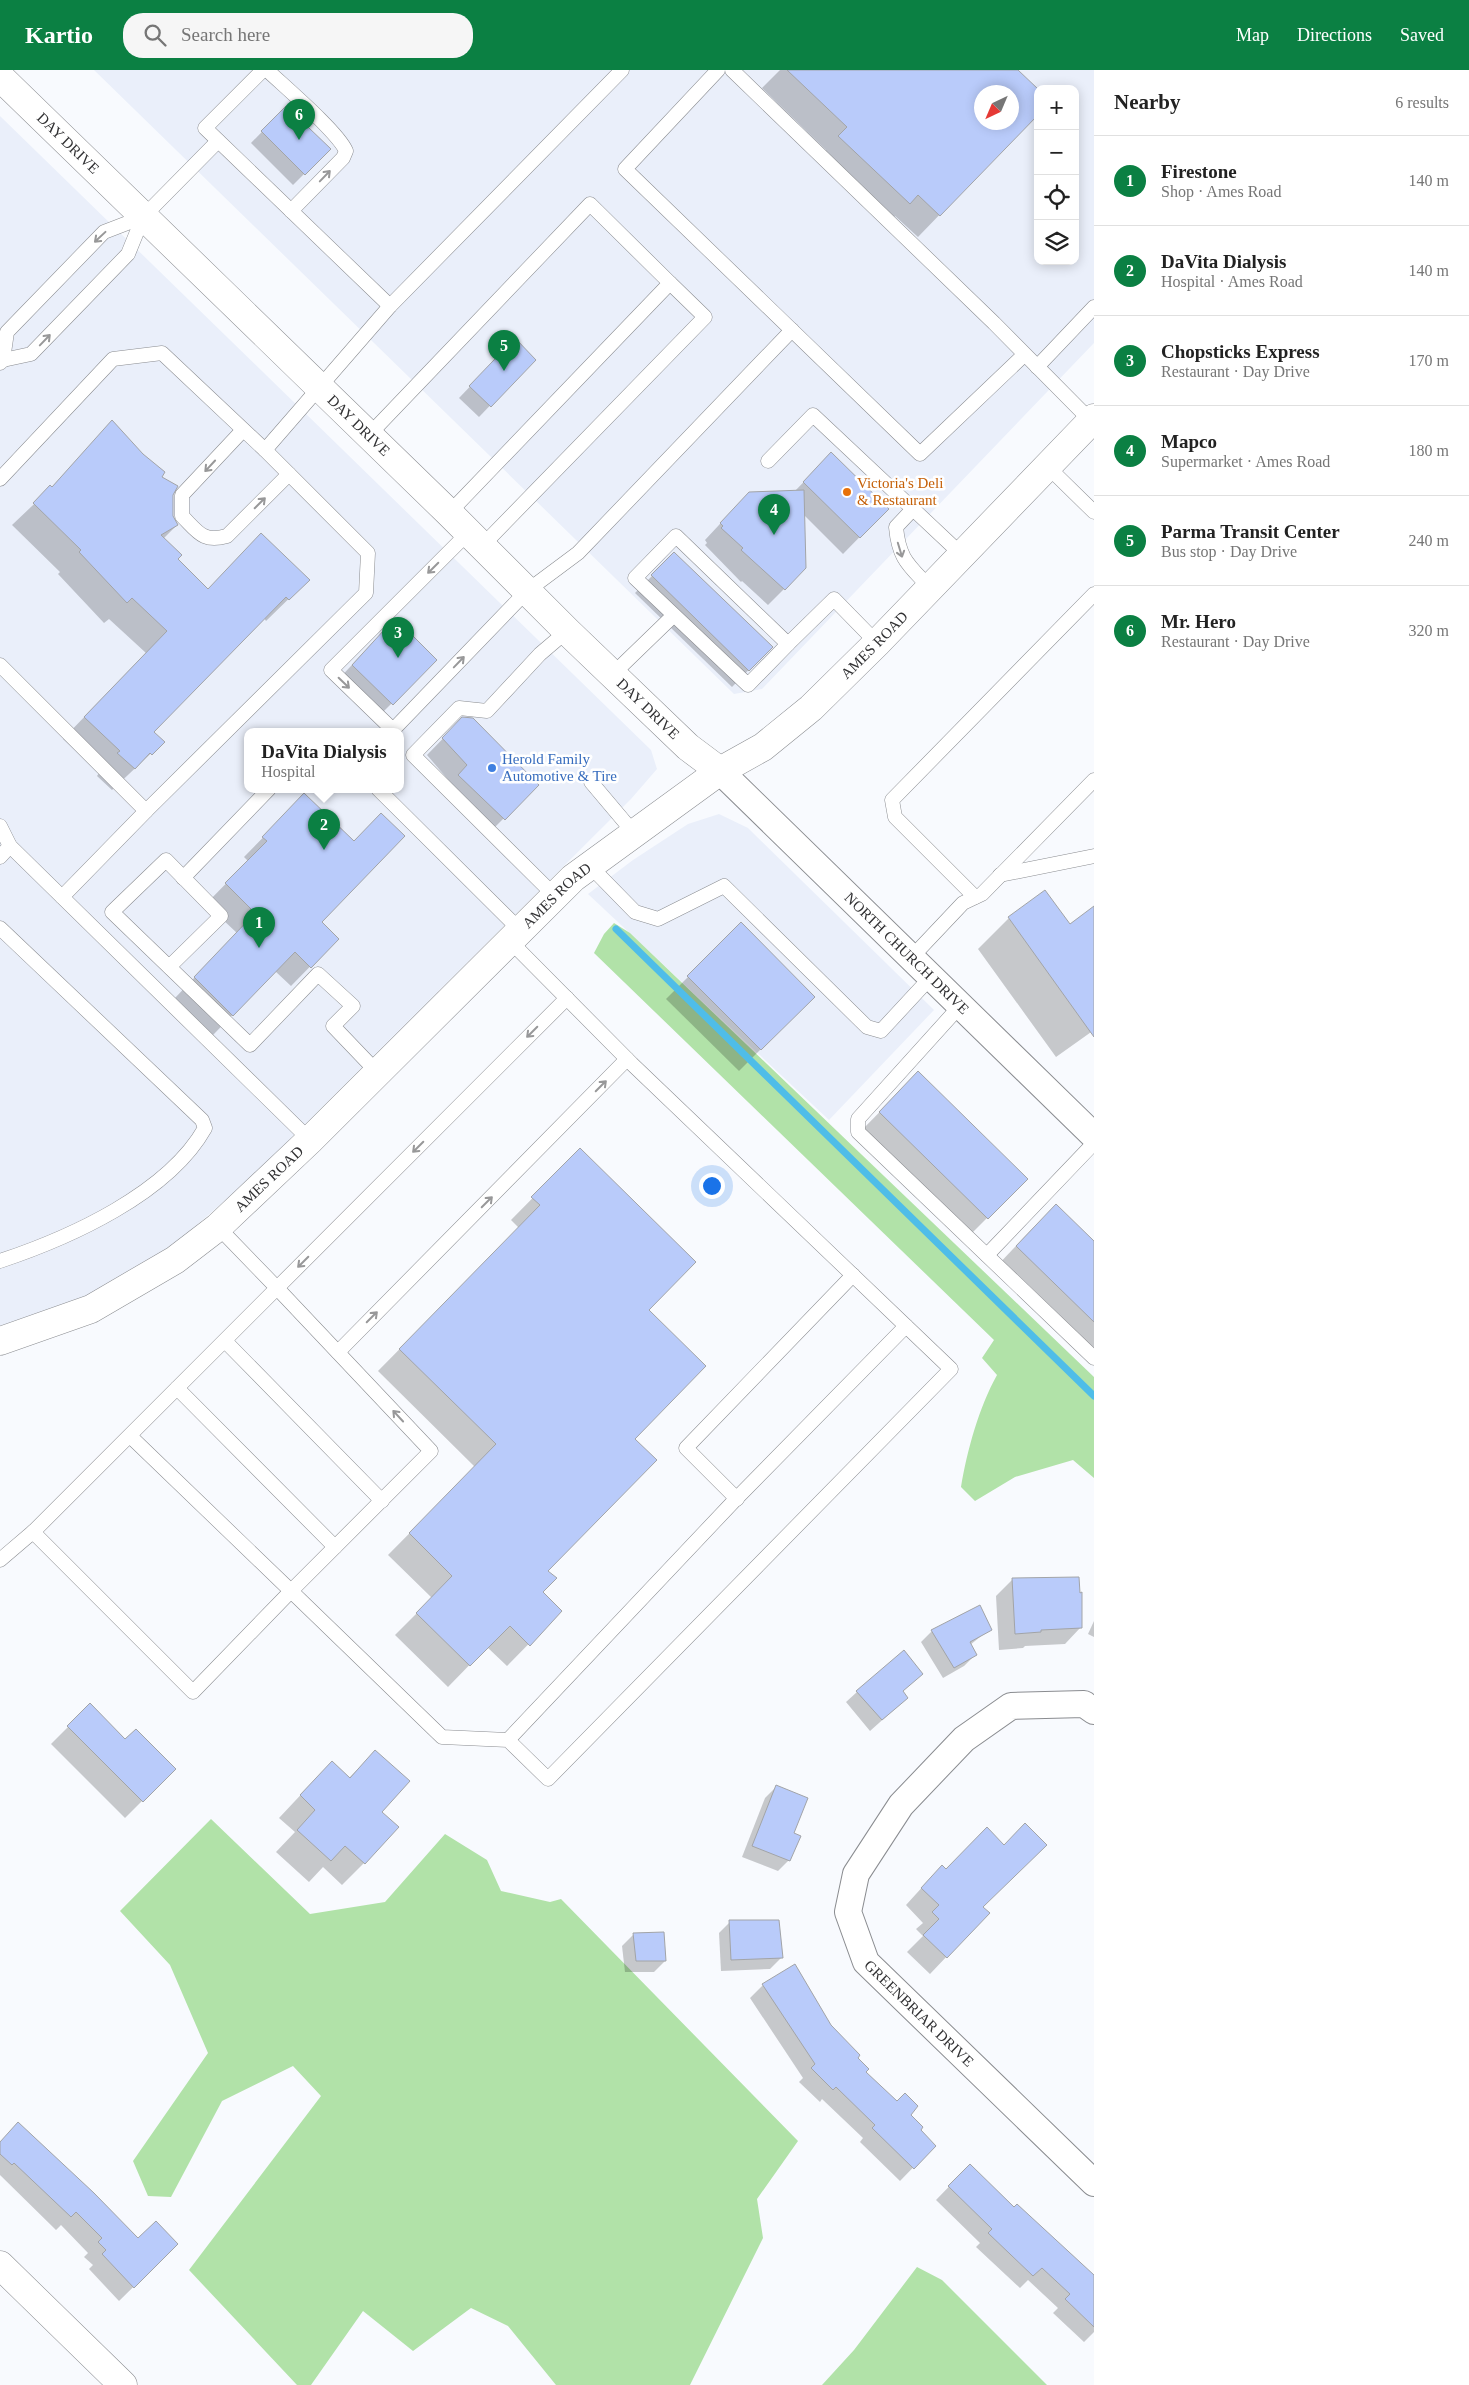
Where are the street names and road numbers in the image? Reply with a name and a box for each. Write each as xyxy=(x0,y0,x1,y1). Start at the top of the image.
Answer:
street label: DAY DRIVE xyxy=(34,109,103,177)
street label: DAY DRIVE xyxy=(324,392,393,459)
street label: AMES ROAD xyxy=(838,608,911,682)
street label: DAY DRIVE xyxy=(614,675,683,742)
street label: AMES ROAD xyxy=(519,860,594,931)
street label: NORTH CHURCH DRIVE xyxy=(842,889,972,1017)
street label: AMES ROAD xyxy=(231,1143,307,1215)
street label: GREENBRIAR DRIVE xyxy=(861,1957,977,2070)

